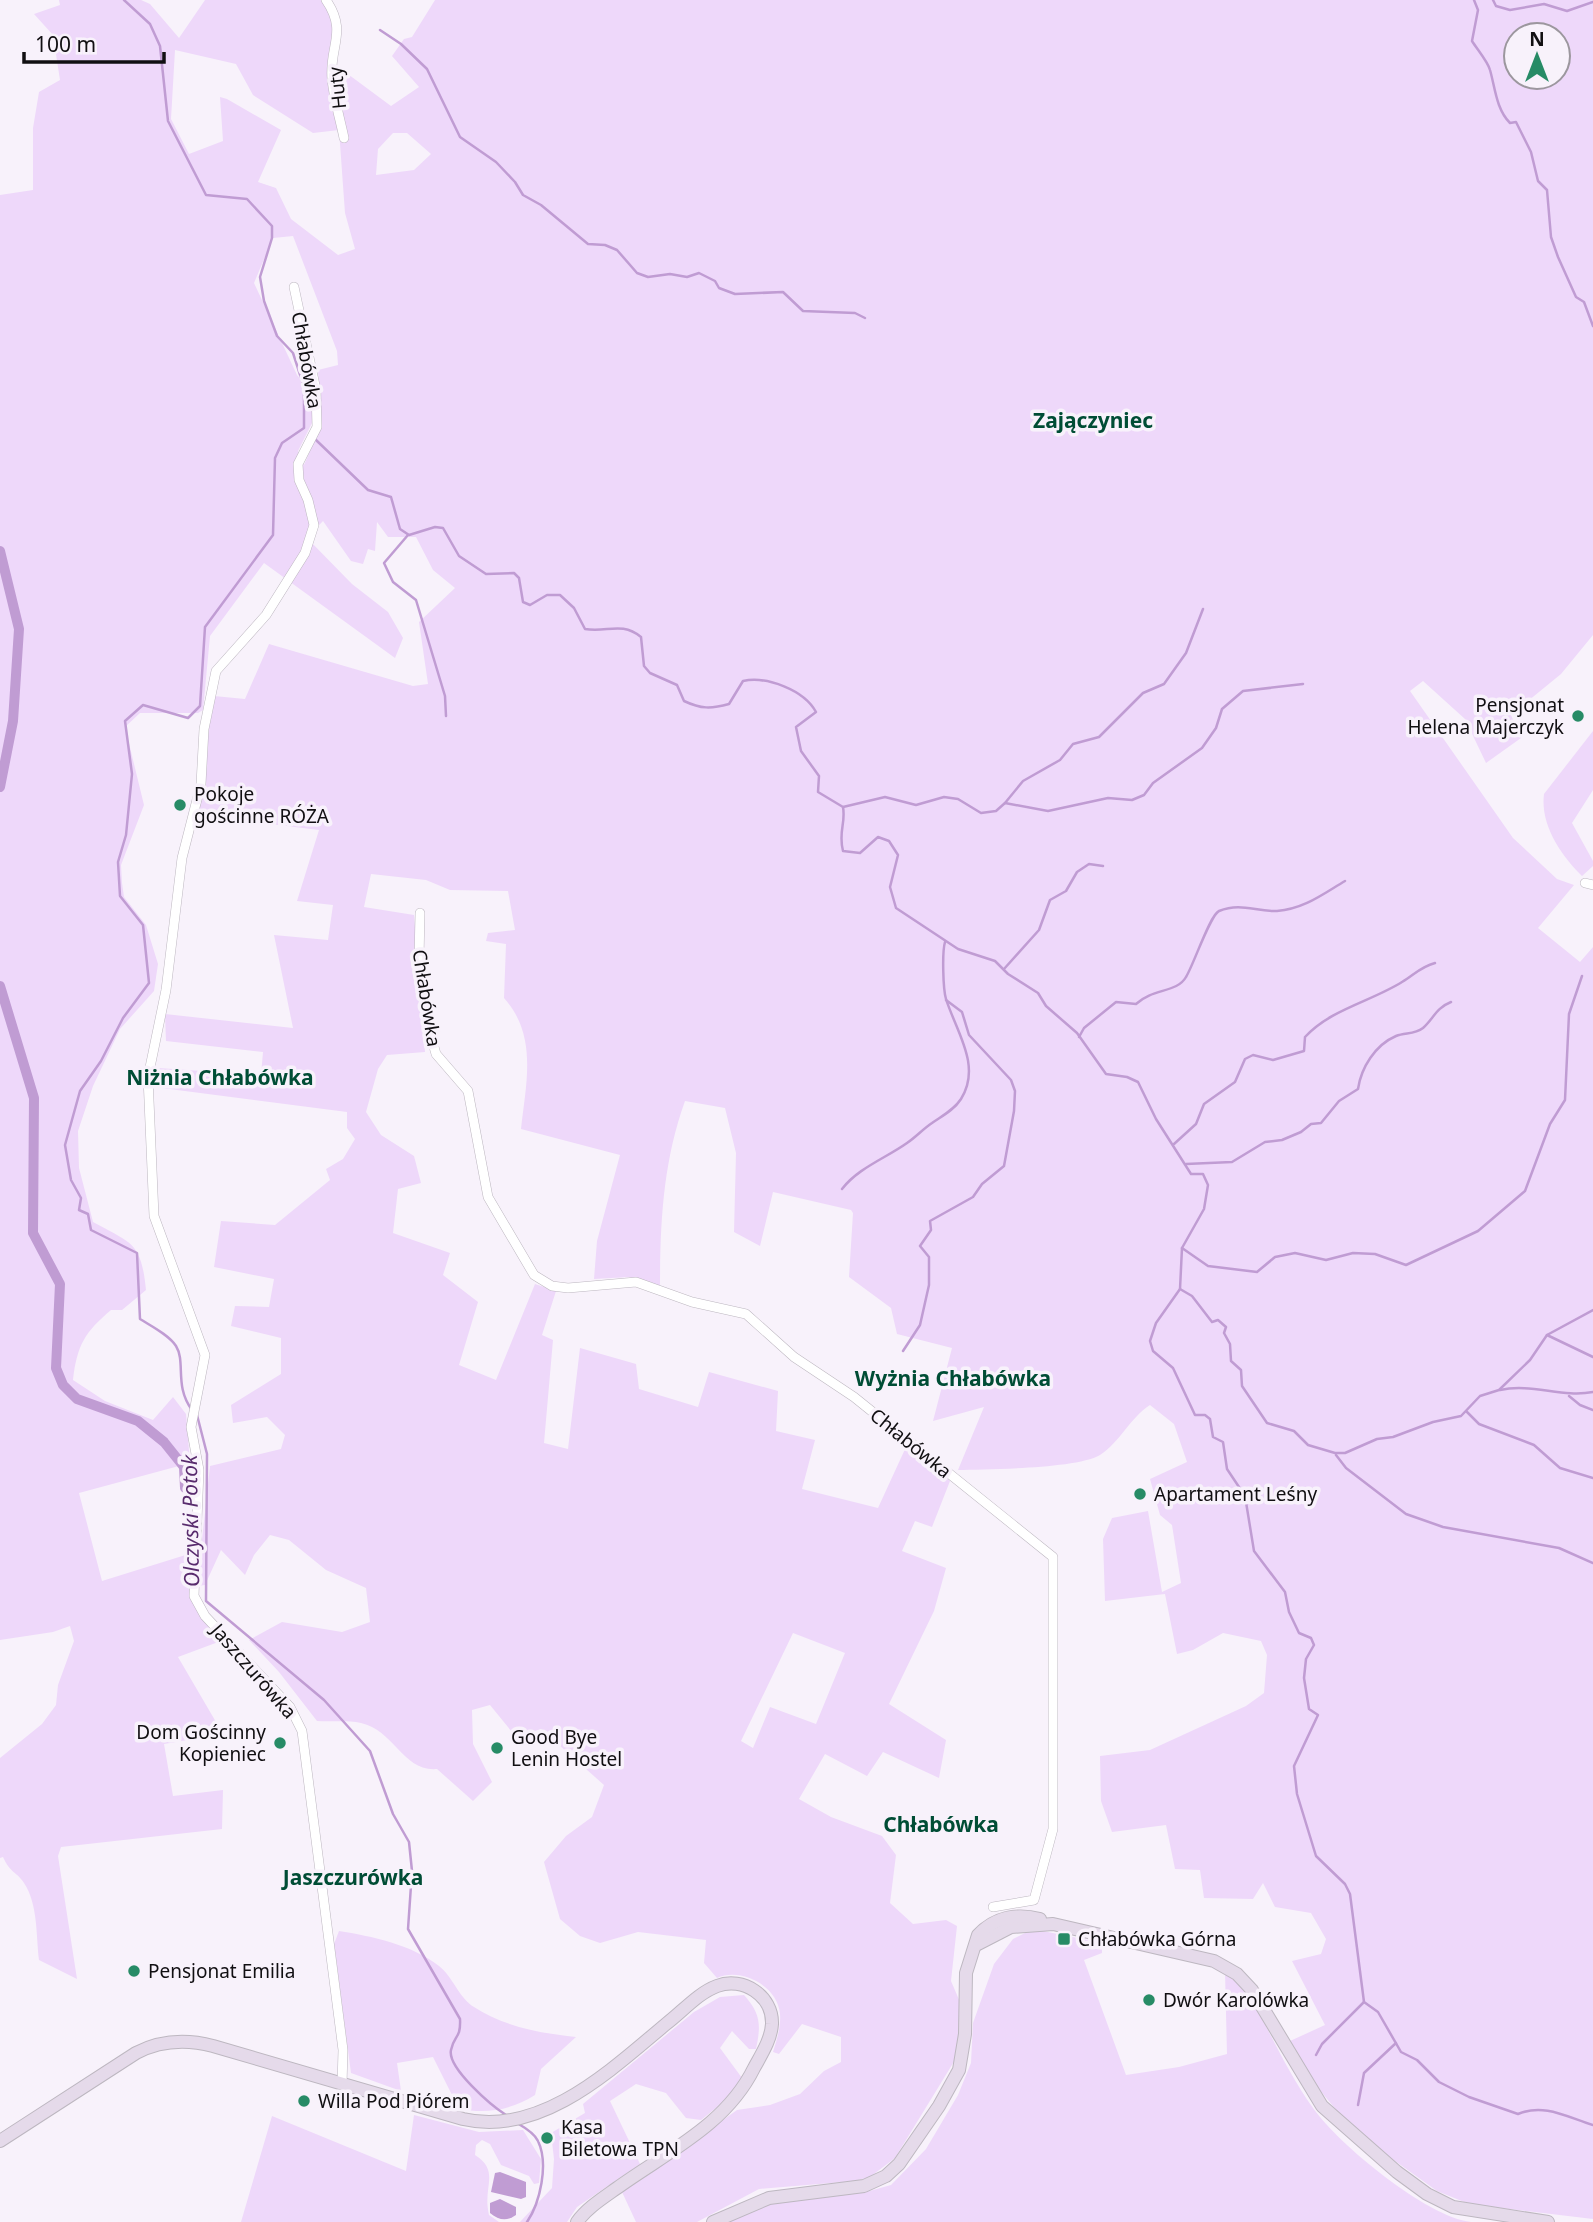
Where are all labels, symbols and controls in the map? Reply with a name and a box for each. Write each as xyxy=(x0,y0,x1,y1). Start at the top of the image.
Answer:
scale bar xyxy=(24,21,164,65)
north arrow xyxy=(1502,21,1572,91)
text: N xyxy=(1529,26,1545,52)
text: 100 m xyxy=(35,30,96,58)
street label: Huty xyxy=(322,65,352,110)
street label: Chłabówka xyxy=(286,310,328,410)
district label: Zajączyniec xyxy=(1033,406,1153,434)
place label: Pensjonat Helena Majerczyk xyxy=(1407,692,1564,740)
marker: Pensjonat Helena Majerczyk xyxy=(1570,708,1586,724)
place label: Pokoje gościnne RÓŻA xyxy=(194,781,330,829)
marker: Pokoje gościnne RÓŻA xyxy=(172,797,188,813)
street label: Chłabówka xyxy=(407,948,447,1048)
district label: Niżnia Chłabówka xyxy=(126,1063,314,1091)
district label: Wyżnia Chłabówka xyxy=(855,1364,1051,1392)
street label: Chłabówka xyxy=(865,1402,957,1484)
water label: Olczyski Potok xyxy=(175,1453,205,1587)
place label: Apartament Leśny xyxy=(1154,1481,1317,1507)
marker: Apartament Leśny xyxy=(1132,1486,1148,1502)
street label: Jaszczurówka xyxy=(204,1616,303,1724)
place label: Dom Gościnny Kopieniec xyxy=(136,1719,266,1767)
place label: Good Bye Lenin Hostel xyxy=(511,1724,622,1772)
marker: Dom Gościnny Kopieniec xyxy=(272,1735,288,1751)
marker: Good Bye Lenin Hostel xyxy=(489,1740,505,1756)
district label: Chłabówka xyxy=(883,1810,999,1838)
district label: Jaszczurówka xyxy=(281,1863,423,1891)
place label: Chłabówka Górna xyxy=(1078,1926,1236,1952)
marker: Chłabówka Górna xyxy=(1056,1931,1072,1947)
place label: Pensjonat Emilia xyxy=(148,1958,295,1984)
marker: Pensjonat Emilia xyxy=(126,1963,142,1979)
place label: Dwór Karolówka xyxy=(1163,1987,1309,2013)
marker: Dwór Karolówka xyxy=(1141,1992,1157,2008)
place label: Willa Pod Piórem xyxy=(318,2088,469,2114)
marker: Willa Pod Piórem xyxy=(296,2093,312,2109)
place label: Kasa Biletowa TPN xyxy=(561,2114,679,2162)
marker: Kasa Biletowa TPN xyxy=(539,2130,555,2146)

